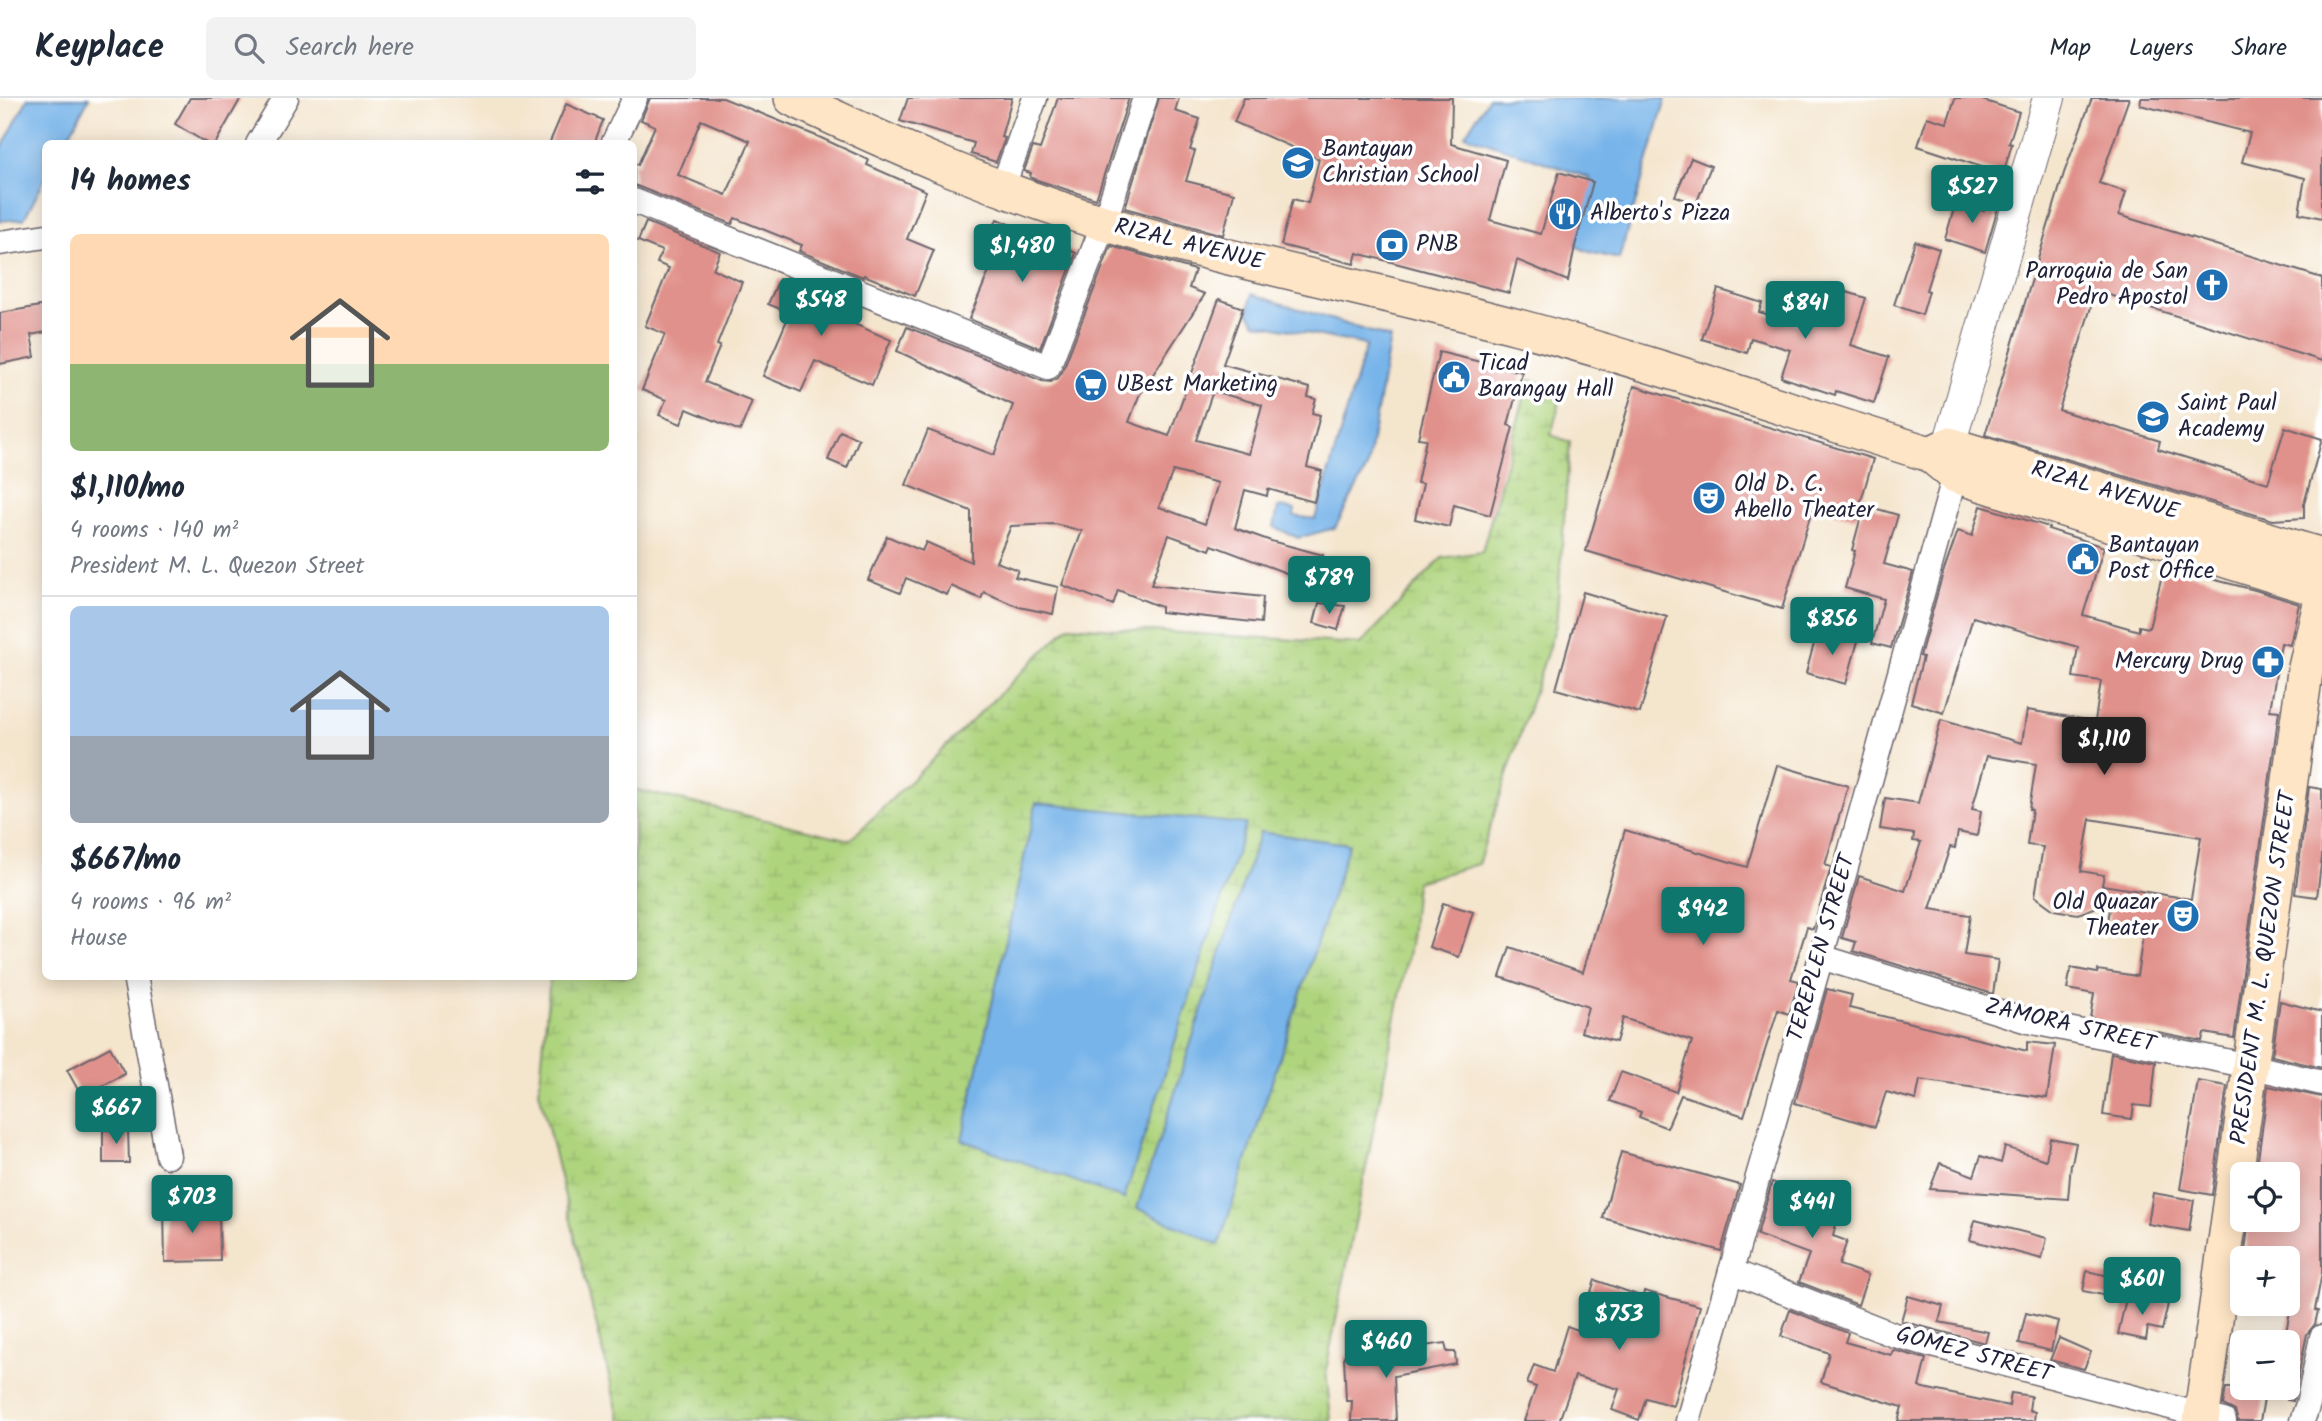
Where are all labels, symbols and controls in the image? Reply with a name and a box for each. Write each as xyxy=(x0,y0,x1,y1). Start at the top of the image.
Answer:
search box xyxy=(206,17,696,80)
text: Keyplace xyxy=(35,22,164,75)
text: Search here xyxy=(286,27,414,69)
icon: search xyxy=(230,29,268,67)
text: Map xyxy=(2049,29,2091,68)
text: Layers xyxy=(2129,29,2193,68)
text: Share xyxy=(2231,29,2287,68)
place label: Bantayan Christian School xyxy=(1322,132,1479,194)
school or university icon: Bantayan Christian School xyxy=(1279,144,1317,182)
text: 14 homes xyxy=(70,158,191,206)
icon: filters xyxy=(571,163,609,201)
pin: $527 xyxy=(1931,166,2013,225)
text: $527 xyxy=(1947,170,1997,206)
restaurant icon: Alberto's Pizza xyxy=(1546,195,1584,233)
place label: Alberto's Pizza xyxy=(1590,196,1730,232)
street label: RIZAL AVENUE xyxy=(1110,209,1268,281)
pin: $1,480 xyxy=(965,225,1079,284)
bank icon: PNB xyxy=(1373,226,1411,264)
place label: PNB xyxy=(1416,227,1459,263)
text: $1,480 xyxy=(990,229,1054,265)
place label: Parroquia de San Pedro Apostol xyxy=(2025,254,2188,316)
church icon: Parroquia de San Pedro Apostol xyxy=(2193,266,2231,304)
pin: $548 xyxy=(780,278,862,338)
icon: home xyxy=(277,280,403,406)
pin: $841 xyxy=(1764,282,1846,341)
text: $548 xyxy=(795,283,847,319)
text: $841 xyxy=(1782,286,1828,322)
place label: Ticad Barangay Hall xyxy=(1478,346,1614,408)
public building icon: Ticad Barangay Hall xyxy=(1435,358,1473,396)
supermarket icon: UBest Marketing xyxy=(1072,366,1110,404)
place label: UBest Marketing xyxy=(1116,367,1278,403)
place label: Saint Paul Academy xyxy=(2178,386,2277,448)
school or university icon: Saint Paul Academy xyxy=(2134,398,2172,436)
street label: RIZAL AVENUE xyxy=(2027,451,2184,531)
text: $1,110/mo xyxy=(70,465,185,513)
place label: Old D. C. Abello Theater xyxy=(1734,467,1875,529)
theatre icon: Old D. C. Abello Theater xyxy=(1690,479,1728,517)
text: 4 rooms · 140 m² xyxy=(70,513,238,549)
place label: Bantayan Post Office xyxy=(2108,528,2214,590)
public building icon: Bantayan Post Office xyxy=(2064,540,2102,578)
text: President M. L. Quezon Street xyxy=(70,549,365,585)
pin: $789 xyxy=(1288,556,1370,616)
text: $789 xyxy=(1304,561,1354,597)
pin: $856 xyxy=(1791,598,1873,657)
text: $856 xyxy=(1806,602,1858,638)
pharmacy icon: Mercury Drug xyxy=(2249,643,2287,681)
place label: Mercury Drug xyxy=(2115,644,2244,680)
icon: home xyxy=(277,652,403,778)
pin: $1,110 xyxy=(2047,718,2161,777)
text: $1,110 xyxy=(2078,722,2130,758)
street label: PRESIDENT M. L. QUEZON STREET xyxy=(2221,787,2307,1147)
text: $667/mo xyxy=(70,837,181,885)
street label: TEREPLEN STREET xyxy=(1778,849,1866,1046)
text: 4 rooms · 96 m² xyxy=(70,885,231,921)
place label: Old Quazar Theater xyxy=(2052,885,2159,947)
pin: $942 xyxy=(1662,888,1744,947)
text: $942 xyxy=(1677,892,1729,928)
theatre icon: Old Quazar Theater xyxy=(2164,897,2202,935)
text: House xyxy=(70,921,127,957)
street label: ZAMORA STREET xyxy=(1981,989,2161,1064)
pin: $667 xyxy=(75,1086,157,1146)
text: $667 xyxy=(91,1091,141,1127)
map controls xyxy=(2230,1162,2300,1400)
button: locate xyxy=(2230,1162,2300,1232)
pin: $703 xyxy=(151,1176,233,1235)
text: $703 xyxy=(168,1180,216,1216)
pin: $441 xyxy=(1771,1180,1853,1240)
text: $441 xyxy=(1789,1185,1835,1221)
button: + xyxy=(2230,1246,2300,1316)
pin: $601 xyxy=(2101,1258,2183,1317)
text: $601 xyxy=(2120,1262,2164,1298)
pin: $753 xyxy=(1578,1292,1660,1352)
text: $753 xyxy=(1595,1297,1643,1333)
street label: GOMEZ STREET xyxy=(1892,1317,2058,1394)
pin: $460 xyxy=(1345,1320,1427,1380)
text: $460 xyxy=(1361,1325,1411,1361)
button: − xyxy=(2230,1330,2300,1400)

